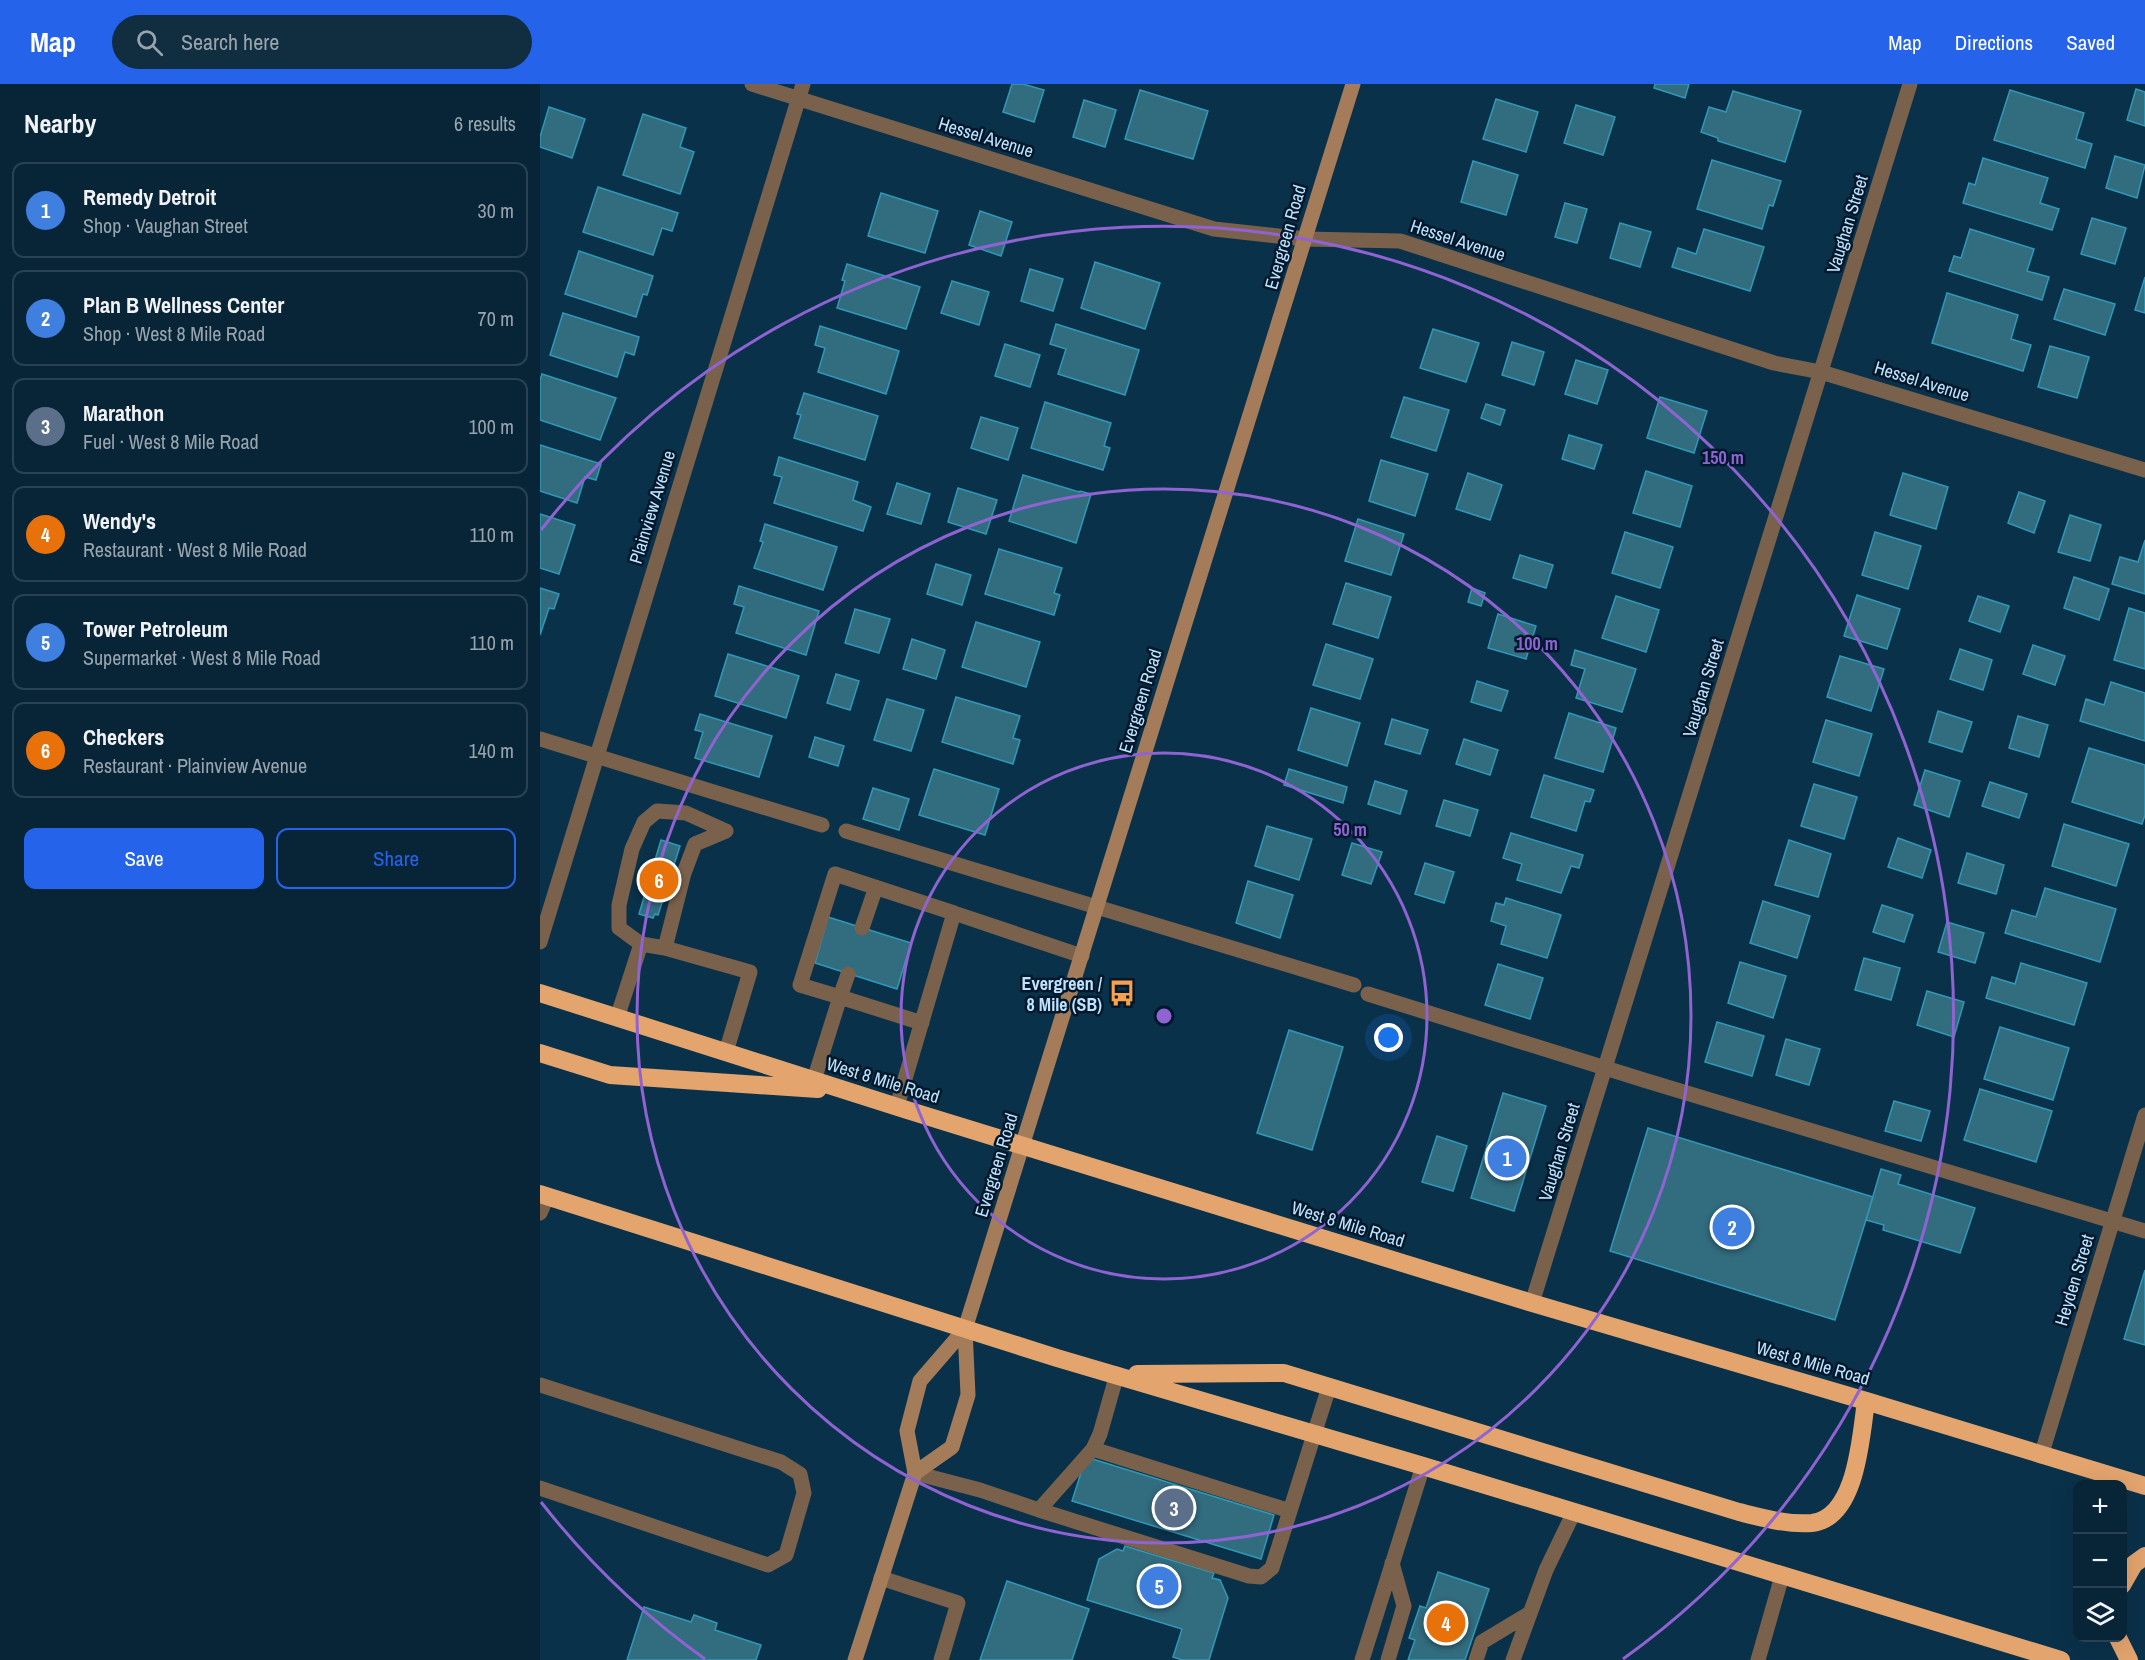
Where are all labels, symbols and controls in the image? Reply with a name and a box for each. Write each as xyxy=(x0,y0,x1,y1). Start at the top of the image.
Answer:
search box xyxy=(112,15,532,69)
text: Map xyxy=(30,23,76,61)
icon: search xyxy=(133,26,166,59)
text: Search here xyxy=(181,27,279,57)
text: Map xyxy=(1888,28,1922,57)
text: Directions xyxy=(1955,28,2033,57)
text: Saved xyxy=(2066,28,2115,57)
text: Nearby xyxy=(24,106,96,141)
text: 6 results xyxy=(454,110,516,137)
street label: Hessel Avenue xyxy=(935,111,1037,163)
street label: Vaughan Street xyxy=(1820,172,1874,276)
text: Remedy Detroit xyxy=(83,182,216,212)
street label: Evergreen Road xyxy=(1258,182,1312,292)
text: 1 xyxy=(41,197,50,224)
text: 30 m xyxy=(478,197,514,224)
text: Shop · Vaughan Street xyxy=(83,212,248,239)
street label: Hessel Avenue xyxy=(1407,213,1509,267)
text: Plan B Wellness Center xyxy=(83,290,284,320)
text: 2 xyxy=(41,305,50,332)
text: 70 m xyxy=(478,305,514,332)
text: Shop · West 8 Mile Road xyxy=(83,320,265,347)
street label: Hessel Avenue xyxy=(1871,355,1973,407)
text: Marathon xyxy=(83,398,164,428)
text: 3 xyxy=(41,413,50,440)
text: 100 m xyxy=(468,413,514,440)
text: Fuel · West 8 Mile Road xyxy=(83,428,259,455)
text: 150 m xyxy=(1702,445,1744,470)
street label: Plainview Avenue xyxy=(623,447,681,567)
text: Wendy's xyxy=(83,506,156,536)
text: 4 xyxy=(41,521,50,548)
text: 110 m xyxy=(470,521,514,548)
text: Restaurant · West 8 Mile Road xyxy=(83,536,307,563)
text: Tower Petroleum xyxy=(83,614,228,644)
text: 5 xyxy=(41,629,50,656)
text: 110 m xyxy=(470,629,514,656)
text: 100 m xyxy=(1516,631,1558,656)
street label: Vaughan Street xyxy=(1676,636,1730,740)
text: Supermarket · West 8 Mile Road xyxy=(83,644,321,671)
street label: Evergreen Road xyxy=(1112,646,1168,756)
text: Checkers xyxy=(83,722,164,752)
text: 6 xyxy=(41,737,50,764)
text: 140 m xyxy=(468,737,514,764)
text: Restaurant · Plainview Avenue xyxy=(83,752,307,779)
text: 50 m xyxy=(1333,817,1367,842)
button: Save xyxy=(24,828,264,889)
button: Share xyxy=(276,828,516,889)
pin: 6 xyxy=(640,858,678,902)
place label: Evergreen / 8 Mile (SB) xyxy=(1022,971,1103,1017)
bus stop icon: Evergreen / 8 Mile (SB) xyxy=(1107,978,1137,1008)
centre of rings xyxy=(1154,1006,1174,1026)
your location xyxy=(1374,1023,1403,1052)
street label: West 8 Mile Road xyxy=(823,1051,943,1109)
street label: Vaughan Street xyxy=(1532,1100,1586,1204)
street label: Evergreen Road xyxy=(968,1110,1024,1220)
pin: 1 xyxy=(1488,1136,1526,1180)
street label: West 8 Mile Road xyxy=(1288,1195,1408,1253)
pin: 2 xyxy=(1712,1204,1752,1250)
street label: Heyden Street xyxy=(2048,1231,2100,1329)
street label: West 8 Mile Road xyxy=(1753,1335,1873,1391)
map controls xyxy=(2073,1480,2127,1642)
button: + xyxy=(2073,1480,2127,1534)
pin: 3 xyxy=(1154,1486,1194,1530)
button: − xyxy=(2073,1534,2127,1588)
pin: 5 xyxy=(1140,1564,1178,1608)
button: layers xyxy=(2073,1588,2127,1642)
pin: 4 xyxy=(1426,1600,1466,1646)

